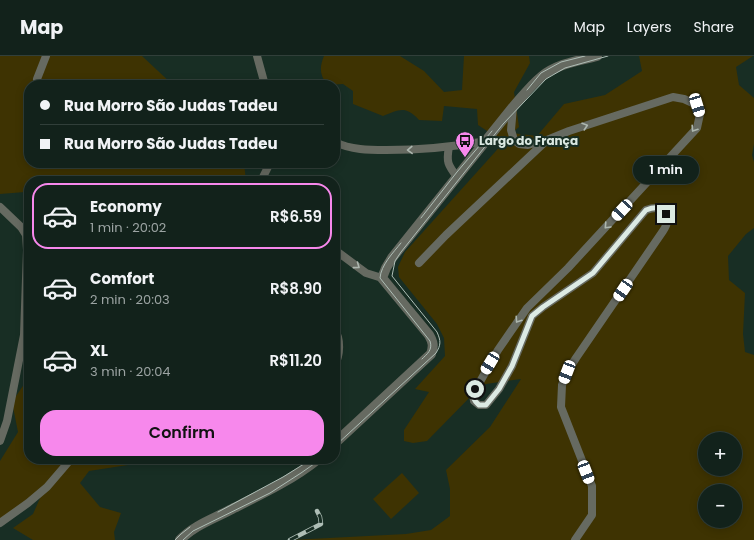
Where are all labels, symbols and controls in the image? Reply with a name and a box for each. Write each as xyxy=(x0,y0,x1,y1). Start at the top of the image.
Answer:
text: Map xyxy=(20,14,63,41)
text: Map xyxy=(574,17,605,37)
text: Layers xyxy=(627,17,671,37)
text: Share xyxy=(693,17,734,37)
car xyxy=(688,92,706,118)
text: Rua Morro São Judas Tadeu xyxy=(64,95,278,116)
one-way arrow xyxy=(582,122,589,131)
one-way arrow xyxy=(692,125,699,132)
bus stop icon: Largo do França xyxy=(454,130,476,158)
place label: Largo do França xyxy=(479,132,578,149)
text: Rua Morro São Judas Tadeu xyxy=(64,133,278,154)
one-way arrow xyxy=(407,145,413,154)
callout: 1 min xyxy=(633,156,699,184)
text: 1 min xyxy=(649,160,683,179)
text: Economy xyxy=(90,196,162,217)
car xyxy=(609,197,635,223)
icon: car xyxy=(42,198,78,234)
route end xyxy=(657,205,675,223)
text: R$6.59 xyxy=(270,206,322,227)
text: 1 min · 20:02 xyxy=(90,218,166,237)
one-way arrow xyxy=(605,221,612,228)
one-way arrow xyxy=(353,261,360,268)
text: Comfort xyxy=(90,268,154,289)
icon: car xyxy=(42,270,78,306)
car xyxy=(611,277,635,303)
text: R$8.90 xyxy=(270,278,322,299)
text: 2 min · 20:03 xyxy=(90,290,170,309)
one-way arrow xyxy=(516,316,523,323)
text: XL xyxy=(90,340,108,361)
icon: car xyxy=(42,342,78,378)
text: R$11.20 xyxy=(270,350,322,371)
car xyxy=(479,350,501,376)
car xyxy=(557,359,577,385)
text: 3 min · 20:04 xyxy=(90,362,170,381)
route start xyxy=(466,380,484,398)
button: Confirm xyxy=(40,410,324,456)
map controls xyxy=(698,432,742,528)
button: + xyxy=(698,432,742,476)
car xyxy=(576,459,596,485)
button: − xyxy=(698,484,742,528)

